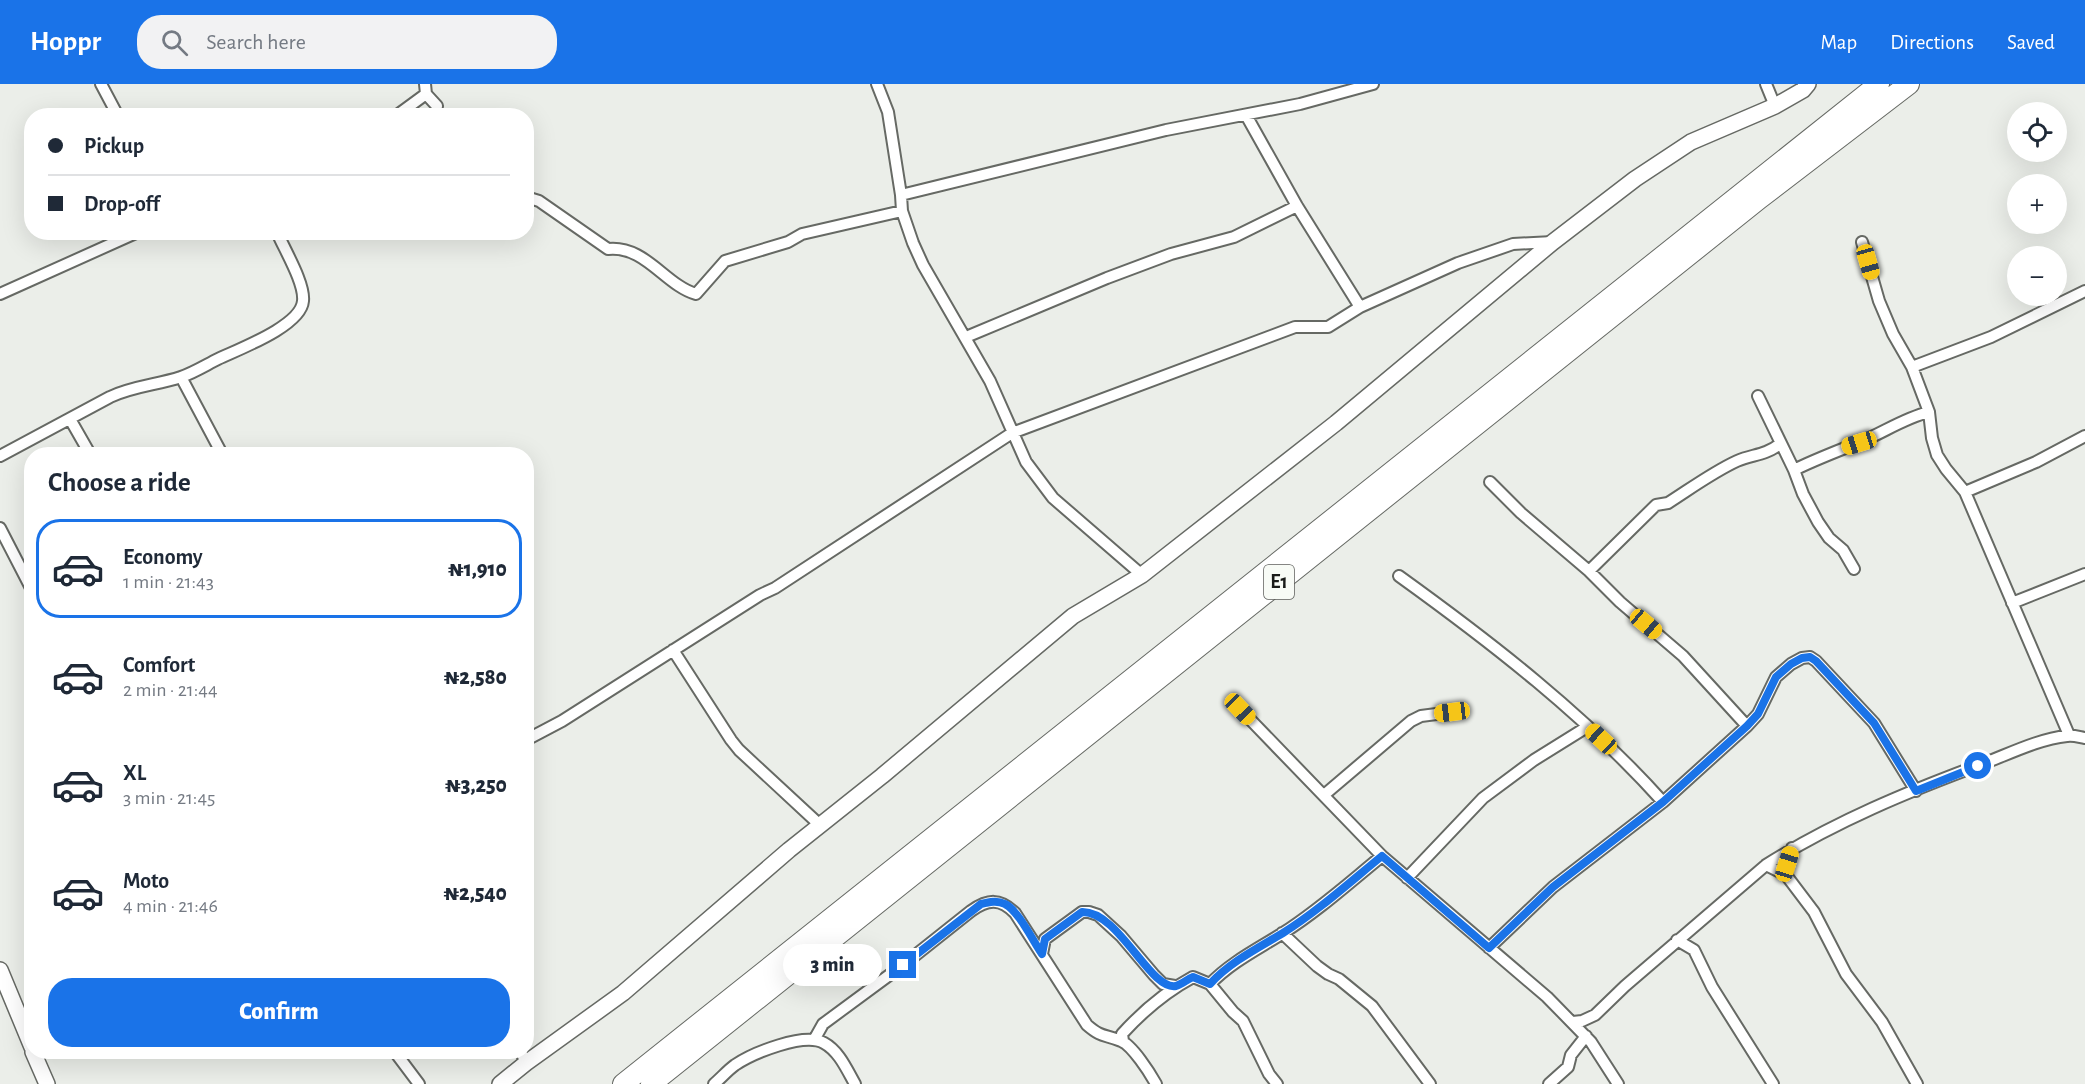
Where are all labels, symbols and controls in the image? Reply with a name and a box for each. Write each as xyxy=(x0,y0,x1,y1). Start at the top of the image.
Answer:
search box xyxy=(137,15,557,69)
icon: search xyxy=(158,26,191,59)
text: Hoppr xyxy=(30,28,101,56)
text: Search here xyxy=(206,31,306,53)
text: Map xyxy=(1821,32,1857,53)
text: Directions xyxy=(1890,32,1974,53)
text: Saved xyxy=(2007,32,2055,53)
map controls xyxy=(2007,102,2067,306)
button: locate xyxy=(2007,102,2067,162)
text: Pickup xyxy=(84,135,144,157)
button: + xyxy=(2007,174,2067,234)
text: Drop-off xyxy=(84,193,160,215)
car xyxy=(1854,242,1882,282)
button: − xyxy=(2007,246,2067,306)
car xyxy=(1839,429,1879,457)
text: Choose a ride xyxy=(48,469,191,496)
icon: car xyxy=(51,542,105,596)
text: Economy xyxy=(123,546,203,568)
text: ₦1,910 xyxy=(448,558,507,580)
road number: E1 xyxy=(1264,565,1294,599)
text: 1 min · 21:43 xyxy=(123,572,214,592)
car xyxy=(1626,606,1666,642)
icon: car xyxy=(51,650,105,704)
text: Comfort xyxy=(123,654,195,676)
text: ₦2,580 xyxy=(444,666,507,688)
text: 2 min · 21:44 xyxy=(123,680,218,700)
car xyxy=(1221,690,1259,728)
car xyxy=(1433,701,1471,723)
car xyxy=(1582,720,1620,758)
route start xyxy=(1964,752,1991,779)
icon: car xyxy=(51,758,105,812)
text: XL xyxy=(123,762,146,784)
text: ₦3,250 xyxy=(445,774,507,796)
text: 3 min · 21:45 xyxy=(123,788,215,808)
car xyxy=(1773,844,1801,884)
icon: car xyxy=(51,866,105,920)
text: Moto xyxy=(123,870,169,892)
text: ₦2,540 xyxy=(443,882,507,904)
text: 4 min · 21:46 xyxy=(123,896,218,916)
callout: 3 min xyxy=(783,944,882,986)
route end xyxy=(889,951,916,978)
text: 3 min xyxy=(810,955,855,975)
button: Confirm xyxy=(48,978,510,1047)

